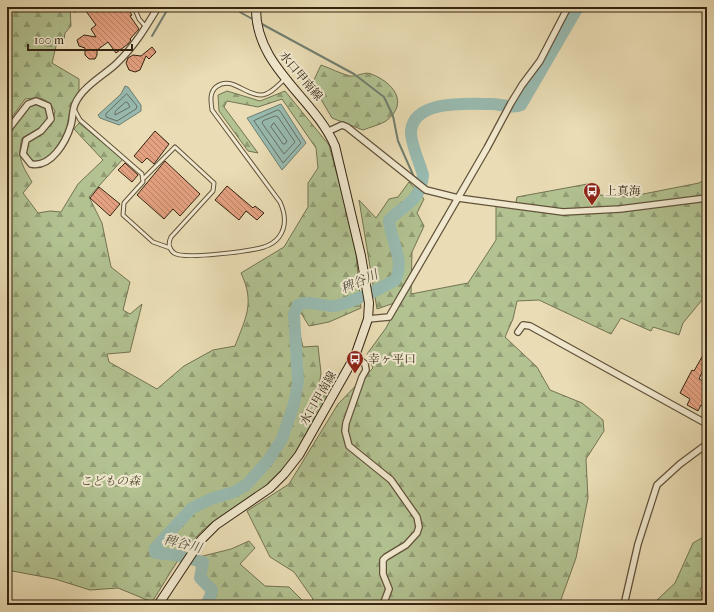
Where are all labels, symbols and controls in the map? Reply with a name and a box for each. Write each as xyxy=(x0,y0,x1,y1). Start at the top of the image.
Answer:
scale bar xyxy=(28,26,132,52)
text: 100 m xyxy=(34,33,64,47)
street label: 水口甲南線 xyxy=(276,49,326,103)
bus stop icon: 上真海 xyxy=(582,181,602,206)
place label: 上真海 xyxy=(605,184,641,198)
water label: 稗谷川 xyxy=(338,266,382,296)
bus stop icon: 幸ヶ平口 xyxy=(345,349,365,374)
place label: 幸ヶ平口 xyxy=(368,352,416,366)
street label: 水口甲南線 xyxy=(297,369,339,427)
park label: こどもの森 xyxy=(80,474,142,488)
water label: 稗谷川 xyxy=(162,531,206,556)

